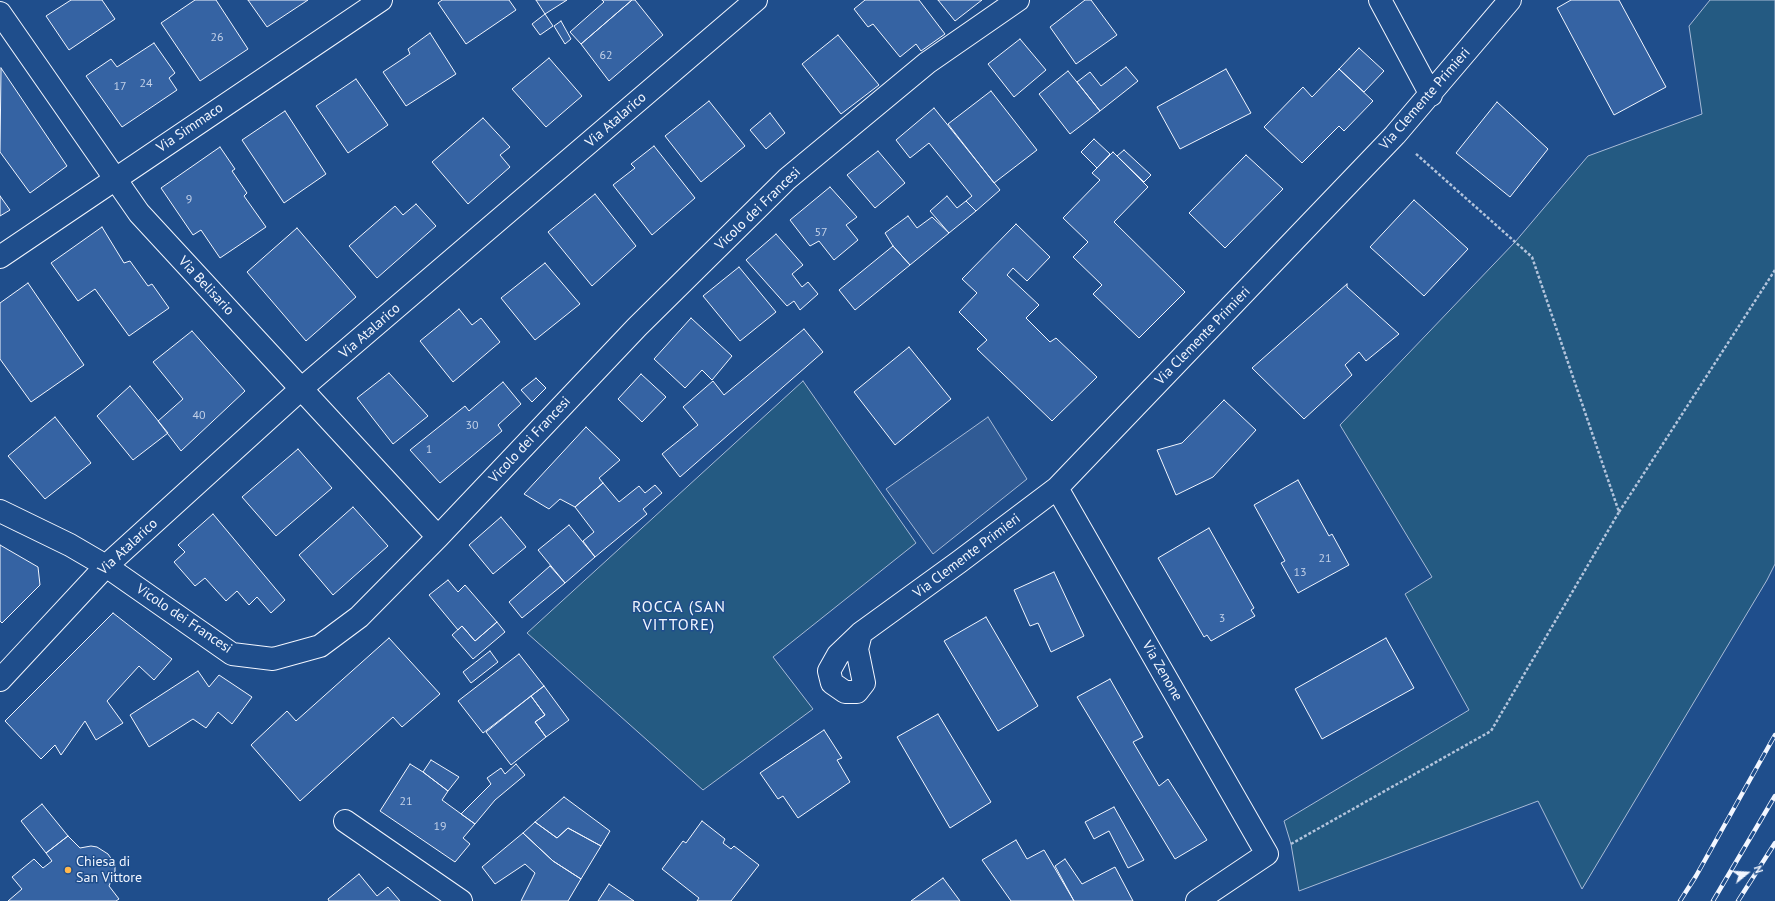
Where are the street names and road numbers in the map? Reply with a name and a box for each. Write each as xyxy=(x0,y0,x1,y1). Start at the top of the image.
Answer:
street label: Via Clemente Primieri xyxy=(1376,45,1474,153)
street label: Via Atalarico xyxy=(582,89,650,151)
street label: Via Simmaco xyxy=(153,100,227,156)
street label: Vicolo dei Francesi xyxy=(712,164,804,254)
street label: Via Belisario xyxy=(174,253,238,319)
street label: Via Clemente Primieri xyxy=(1152,283,1254,389)
street label: Via Atalarico xyxy=(336,300,404,362)
street label: Vicolo dei Francesi xyxy=(486,393,574,487)
street label: Via Clemente Primieri xyxy=(910,510,1024,602)
street label: Via Atalarico xyxy=(95,515,161,579)
street label: Vicolo dei Francesi xyxy=(133,581,235,657)
street label: Via Zenone xyxy=(1138,638,1186,704)

